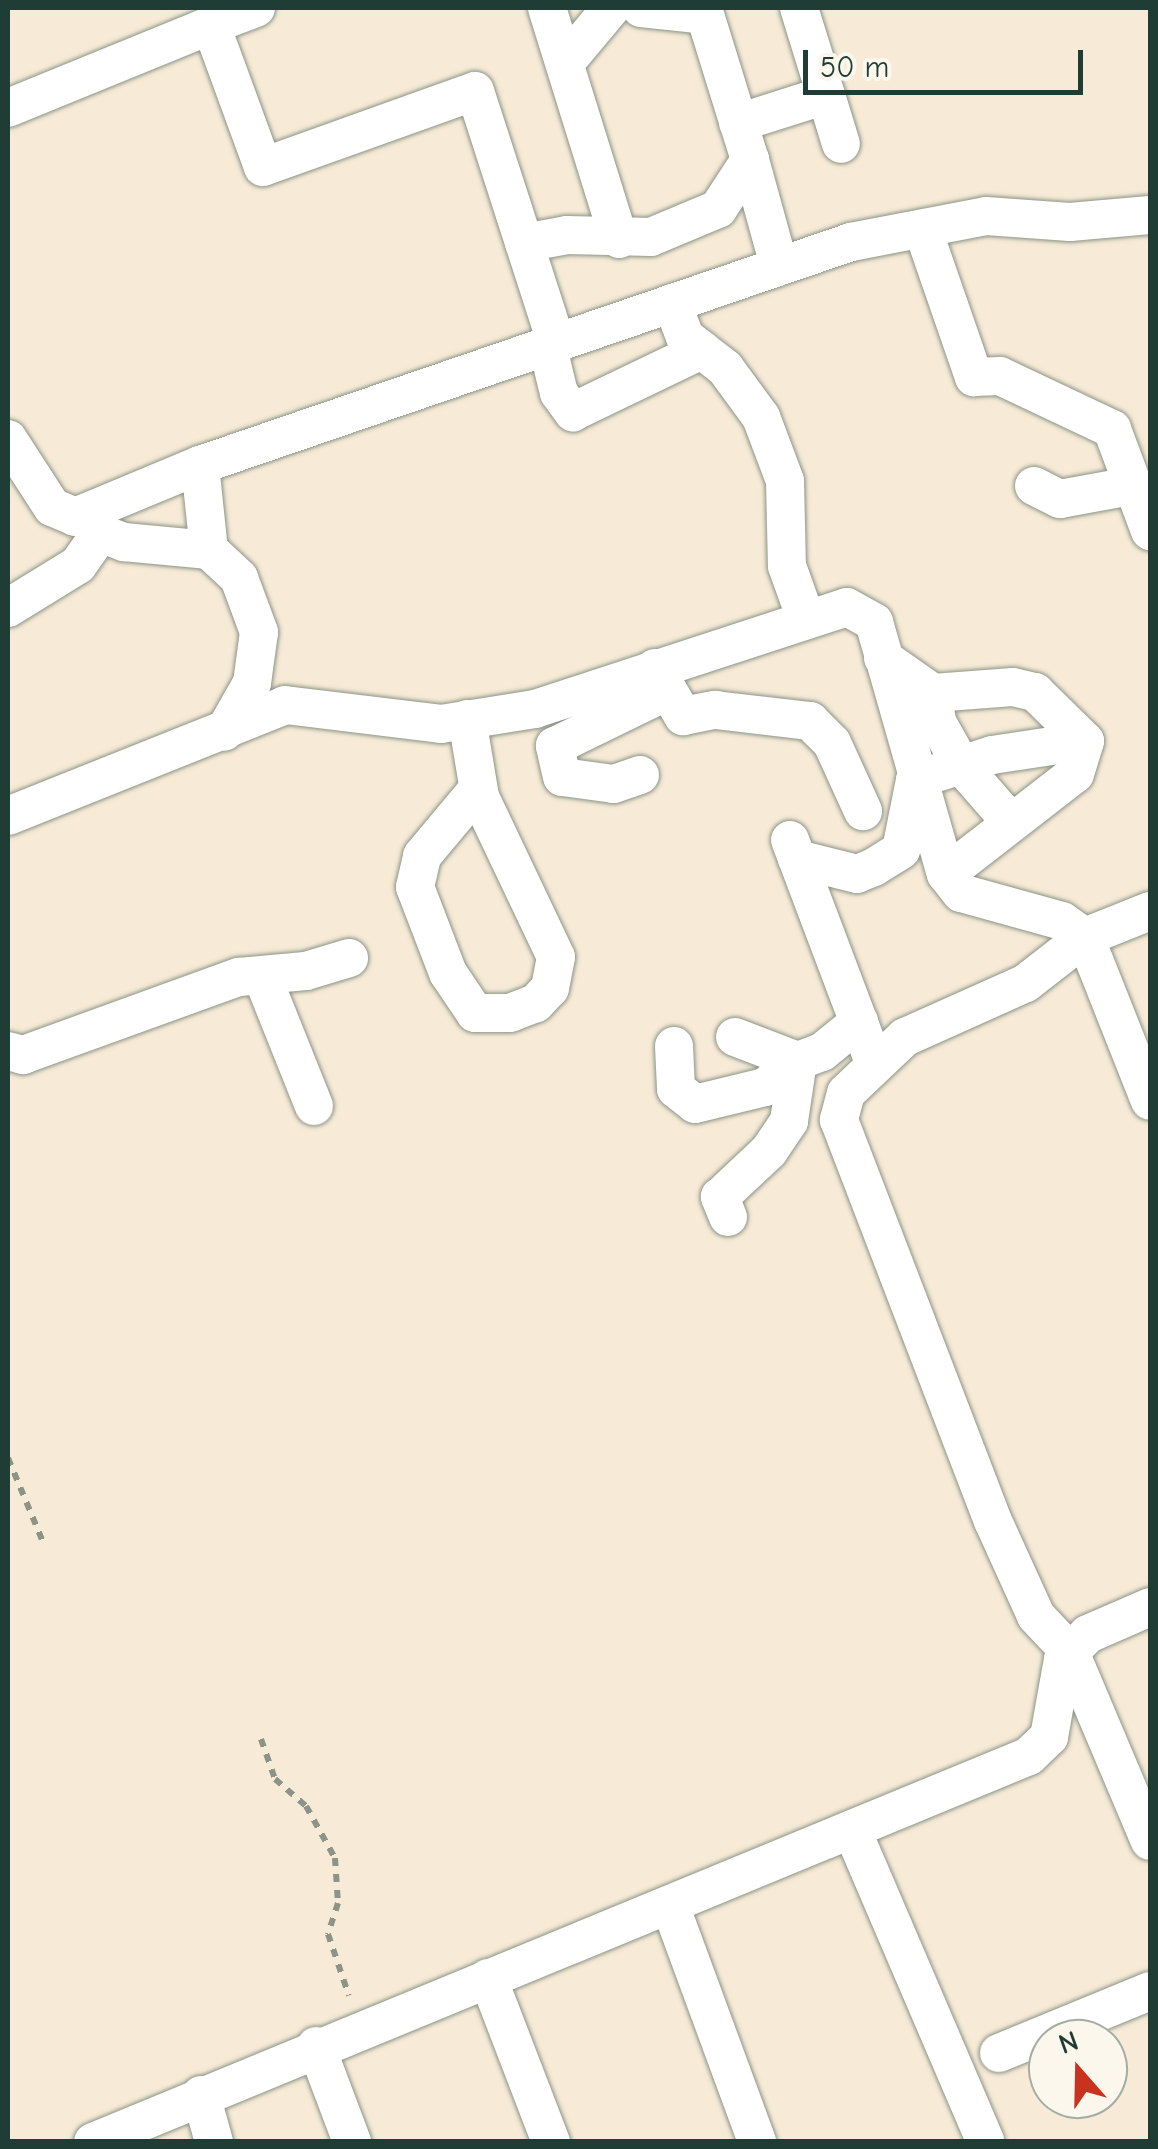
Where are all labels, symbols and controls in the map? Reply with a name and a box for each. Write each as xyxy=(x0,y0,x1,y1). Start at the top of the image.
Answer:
scale bar xyxy=(808,30,1088,92)
text: 50 m xyxy=(820,50,889,85)
north arrow xyxy=(1028,2019,1128,2119)
text: N xyxy=(1054,2025,1082,2061)

